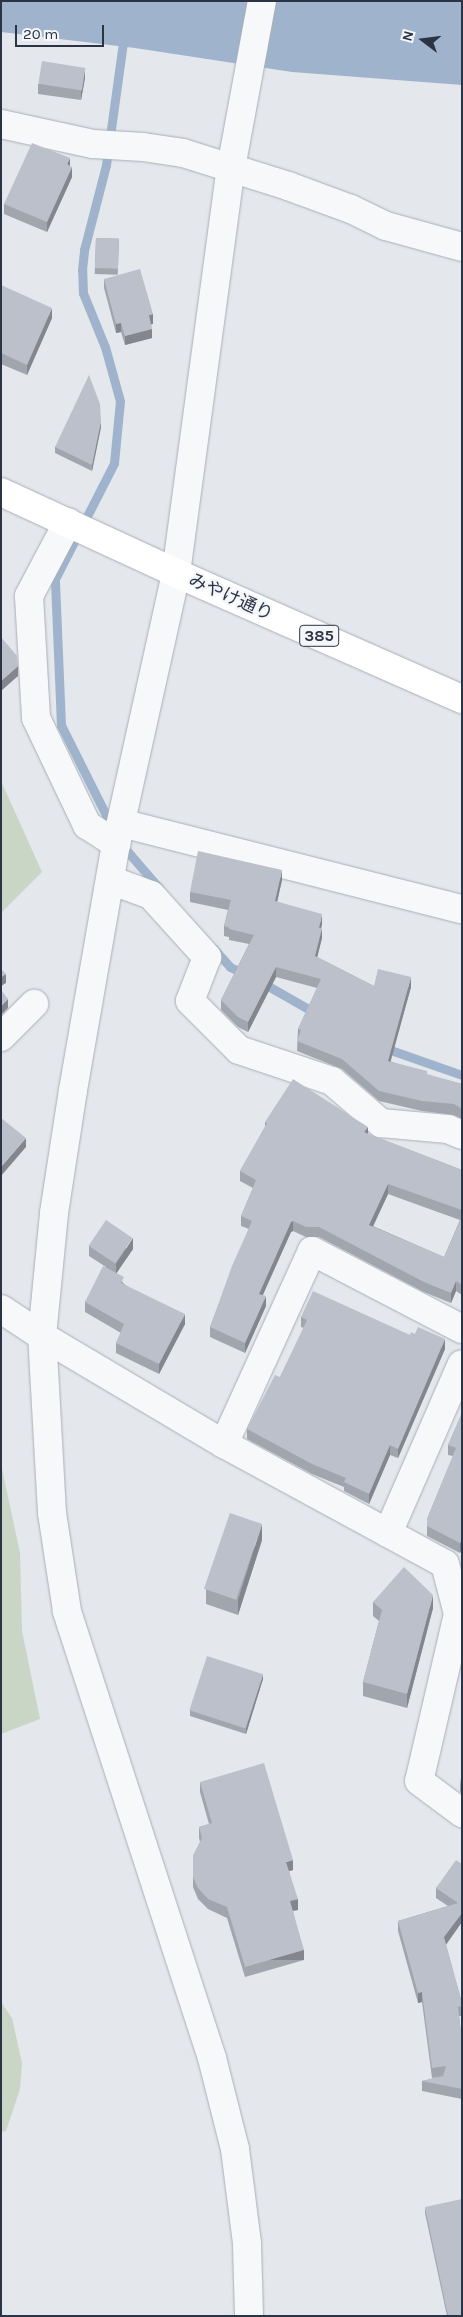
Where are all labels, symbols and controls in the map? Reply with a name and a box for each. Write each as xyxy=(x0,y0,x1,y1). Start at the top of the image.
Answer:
scale bar xyxy=(18,15,106,47)
north arrow xyxy=(398,15,448,65)
text: 20 m xyxy=(23,25,58,43)
text: N xyxy=(399,29,418,43)
street label: みやけ通り xyxy=(185,569,277,625)
road number: 385 xyxy=(299,622,339,650)

